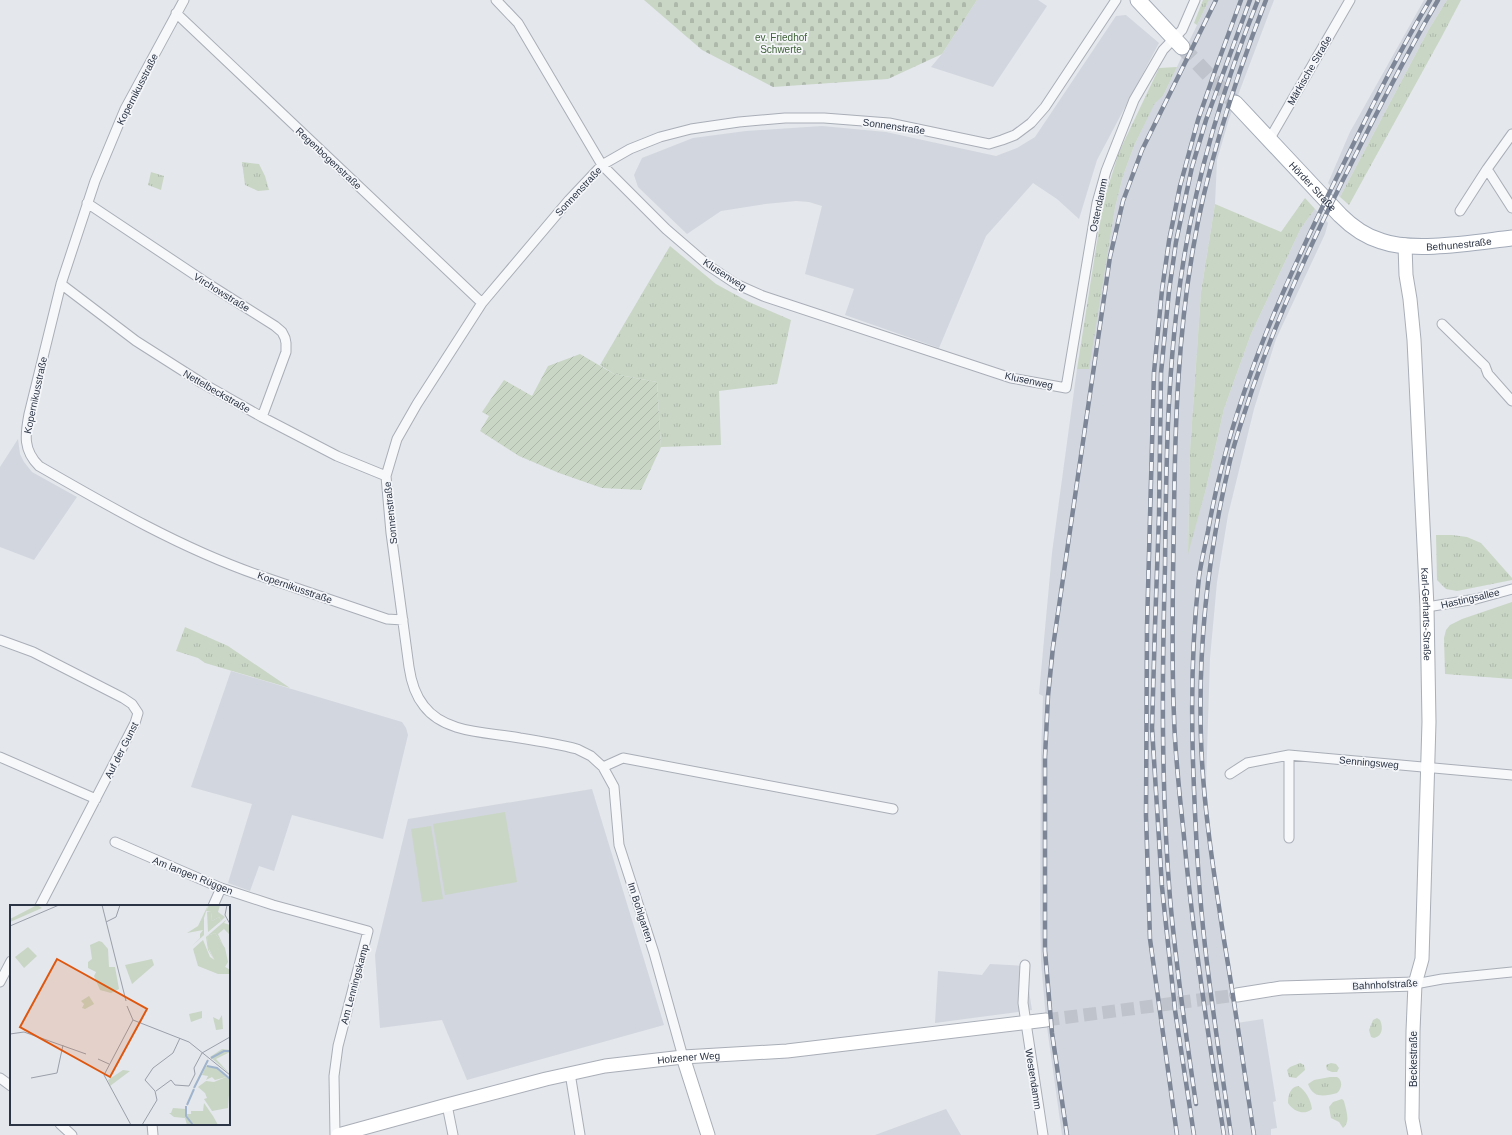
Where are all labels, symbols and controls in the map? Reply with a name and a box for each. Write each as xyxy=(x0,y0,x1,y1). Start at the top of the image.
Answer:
park label: ev. Friedhof Schwerte xyxy=(755,32,807,55)
street label: Märkische Straße xyxy=(1285,33,1334,107)
street label: Kopernikusstraße xyxy=(115,51,160,127)
street label: Sonnenstraße xyxy=(862,117,926,136)
street label: Regenbogenstraße xyxy=(294,125,364,192)
street label: Hörder Straße xyxy=(1287,160,1339,214)
street label: Sonnenstraße xyxy=(553,164,604,218)
street label: Ostendamm xyxy=(1087,177,1110,233)
street label: Bethunestraße xyxy=(1426,235,1493,252)
street label: Klusenweg xyxy=(701,256,748,292)
street label: Virchowstraße xyxy=(192,271,252,314)
street label: Kopernikusstraße xyxy=(22,355,49,435)
street label: Nettelbeckstraße xyxy=(181,368,253,415)
street label: Klusenweg xyxy=(1004,370,1054,391)
street label: Sonnenstraße xyxy=(382,481,399,545)
street label: Karl-Gerharts-Straße xyxy=(1419,567,1433,661)
street label: Kopernikusstraße xyxy=(256,570,334,606)
street label: Hastingsallee xyxy=(1440,586,1501,611)
street label: Auf der Gunst xyxy=(103,720,140,780)
street label: Senningsweg xyxy=(1339,754,1399,771)
street label: Am langen Rüggen xyxy=(151,854,235,897)
street label: Im Bohlgarten xyxy=(626,881,655,943)
inset map xyxy=(10,905,230,1125)
street label: Am Lenningskamp xyxy=(338,942,371,1026)
street label: Bahnhofstraße xyxy=(1352,977,1418,992)
street label: Beckestraße xyxy=(1408,1030,1419,1087)
street label: Westendamm xyxy=(1023,1048,1044,1110)
street label: Holzener Weg xyxy=(657,1050,721,1066)

